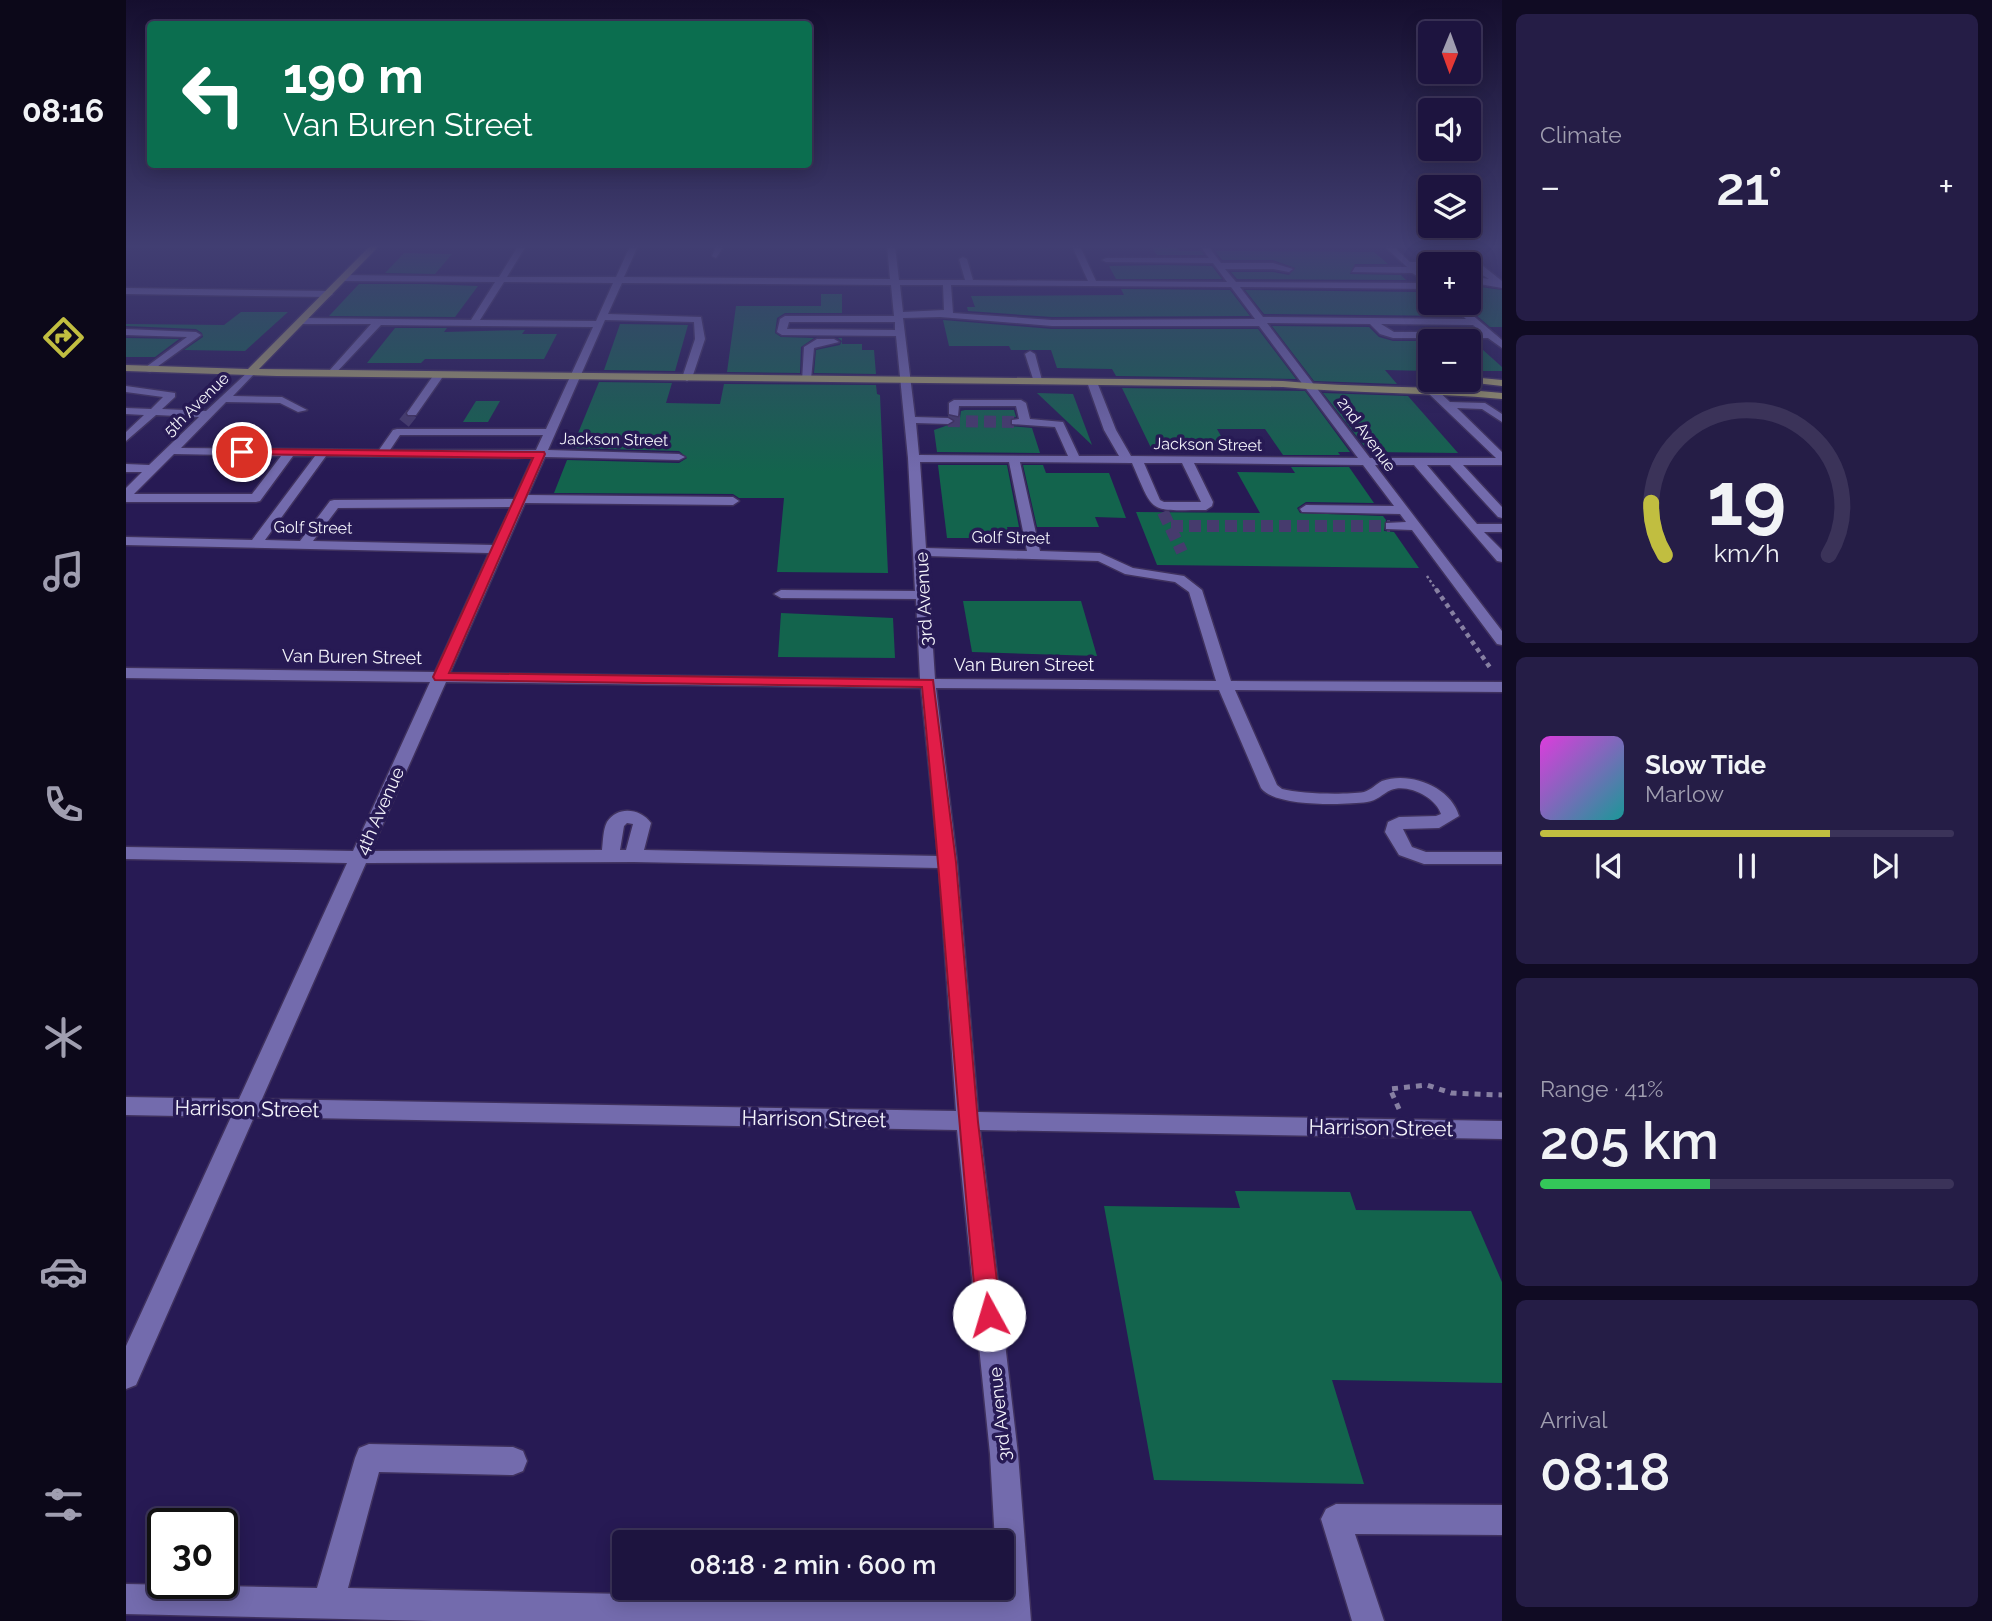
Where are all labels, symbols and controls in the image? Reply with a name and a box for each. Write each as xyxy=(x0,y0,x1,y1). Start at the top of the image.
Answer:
north arrow xyxy=(1418,21,1480,84)
map controls xyxy=(1418,21,1481,392)
text: 190 m xyxy=(283,47,424,104)
icon: left xyxy=(168,49,259,140)
text: 08:16 xyxy=(22,92,104,129)
button: sound xyxy=(1418,98,1481,161)
text: Van Buren Street xyxy=(283,106,533,143)
text: Climate xyxy=(1540,121,1622,148)
text: 21° xyxy=(1716,156,1783,217)
text: − xyxy=(1540,164,1560,209)
text: + xyxy=(1938,164,1954,209)
button: layers xyxy=(1418,175,1481,238)
button: + xyxy=(1418,252,1481,315)
icon: directions xyxy=(39,313,88,362)
button: − xyxy=(1418,329,1481,392)
street label: 5th Avenue xyxy=(160,369,233,440)
street label: 2nd Avenue xyxy=(1333,393,1400,475)
pin xyxy=(212,422,272,482)
street label: Jackson Street xyxy=(560,429,669,450)
icon: arrive xyxy=(223,433,261,471)
street label: Jackson Street xyxy=(1154,434,1263,455)
text: 19 xyxy=(1708,458,1786,543)
street label: Golf Street xyxy=(273,517,353,538)
street label: Golf Street xyxy=(971,527,1051,548)
text: km/h xyxy=(1714,538,1780,568)
icon: music xyxy=(39,547,88,596)
street label: 3rd Avenue xyxy=(911,551,936,647)
street label: Van Buren Street xyxy=(282,645,422,668)
street label: Van Buren Street xyxy=(954,654,1094,675)
text: Slow Tide xyxy=(1645,750,1766,780)
street label: 4th Avenue xyxy=(351,763,408,858)
icon: phone xyxy=(39,780,88,829)
text: Marlow xyxy=(1645,780,1724,807)
icon: previous xyxy=(1590,847,1628,885)
icon: pause xyxy=(1728,847,1766,885)
icon: next xyxy=(1866,847,1904,885)
icon: climate xyxy=(39,1013,88,1062)
text: Range · 41% xyxy=(1540,1075,1663,1102)
street label: Harrison Street xyxy=(174,1095,320,1122)
street label: Harrison Street xyxy=(741,1105,887,1132)
text: 205 km xyxy=(1540,1110,1719,1171)
street label: Harrison Street xyxy=(1308,1114,1454,1141)
icon: car xyxy=(39,1247,88,1296)
position arrow xyxy=(952,1278,1026,1352)
street label: 3rd Avenue xyxy=(984,1366,1015,1462)
text: Arrival xyxy=(1540,1406,1607,1433)
text: 08:18 xyxy=(1540,1441,1671,1502)
icon: filters xyxy=(39,1480,88,1529)
speed limit sign: 30 xyxy=(147,1508,238,1599)
text: 08:18 · 2 min · 600 m xyxy=(690,1550,936,1580)

